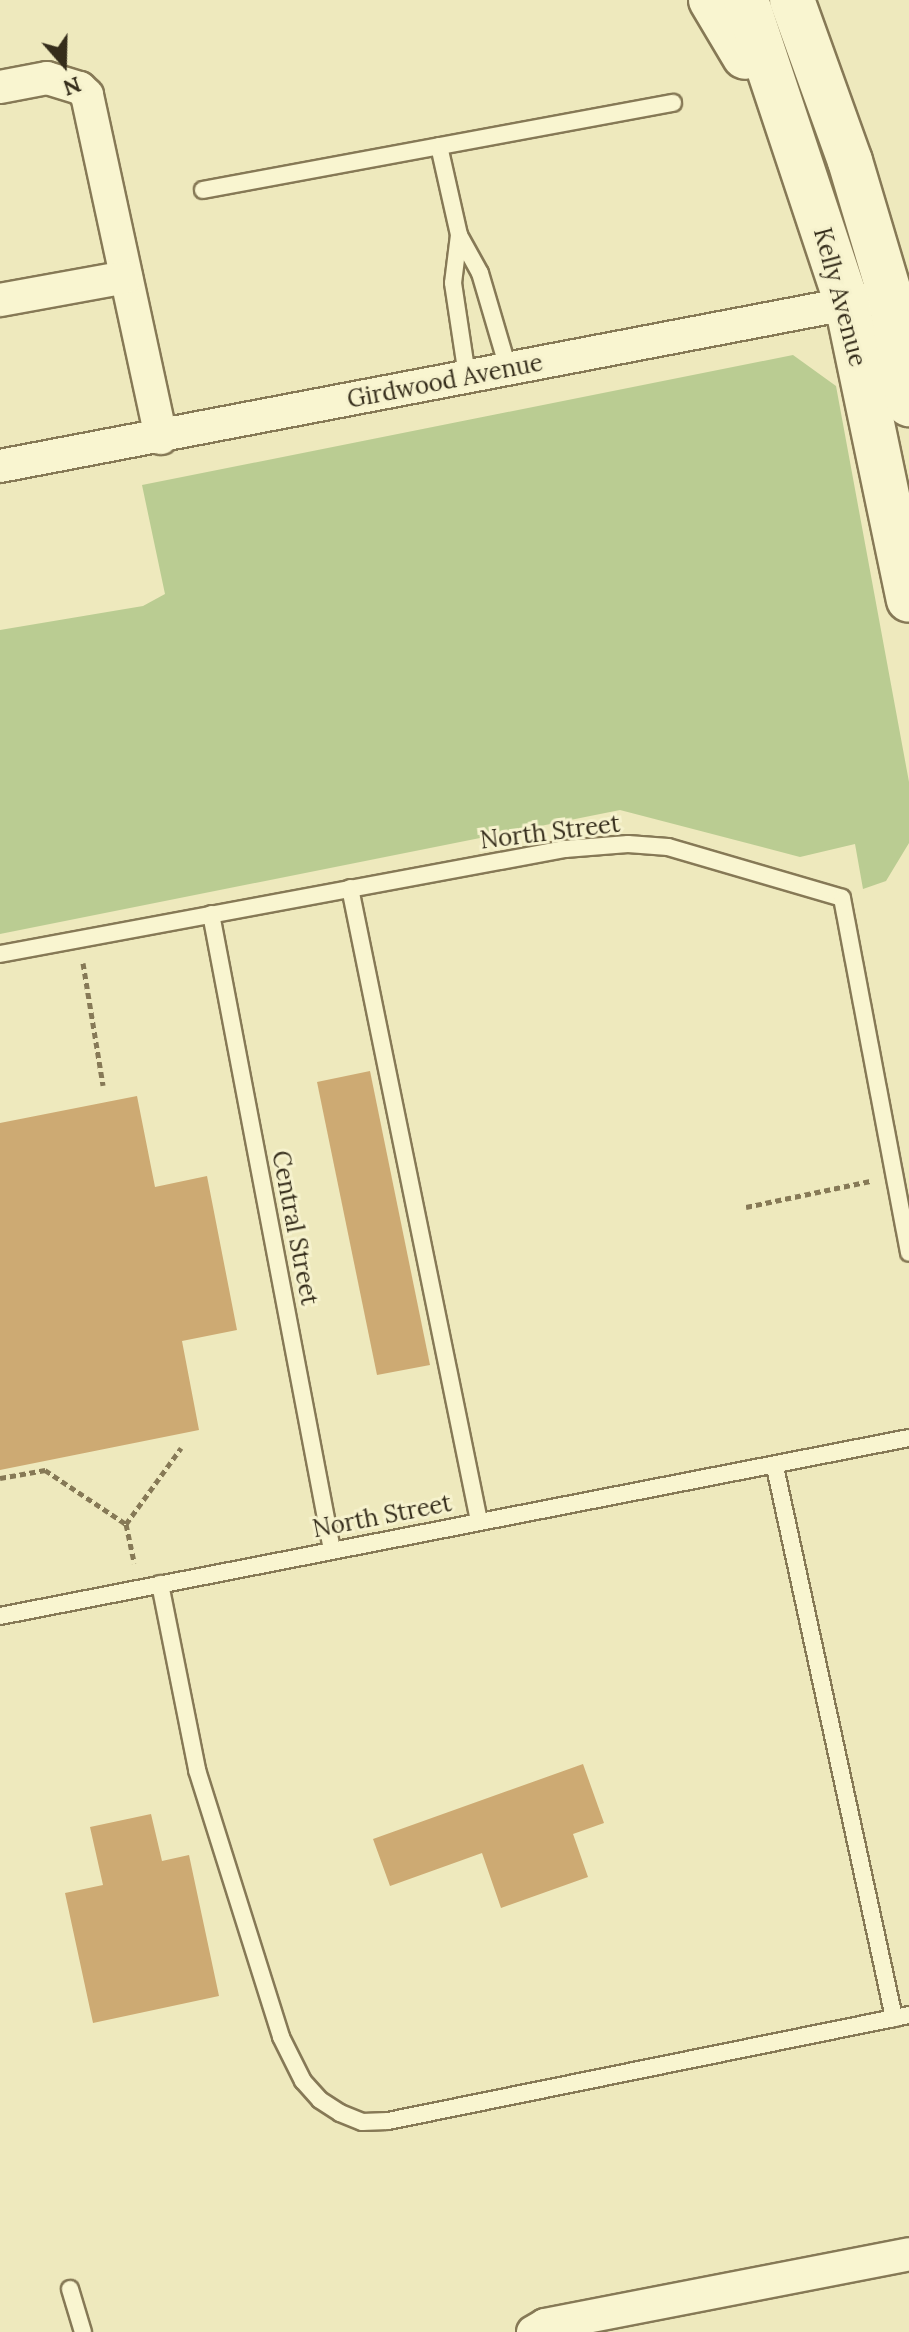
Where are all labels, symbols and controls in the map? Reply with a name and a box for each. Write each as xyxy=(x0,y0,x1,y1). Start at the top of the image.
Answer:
north arrow xyxy=(24,24,104,104)
text: N xyxy=(59,70,85,103)
street label: Kelly Avenue xyxy=(808,224,872,370)
street label: Girdwood Avenue xyxy=(345,348,545,414)
street label: North Street xyxy=(478,809,622,855)
street label: Central Street xyxy=(266,1148,324,1308)
street label: North Street xyxy=(310,1488,454,1544)

